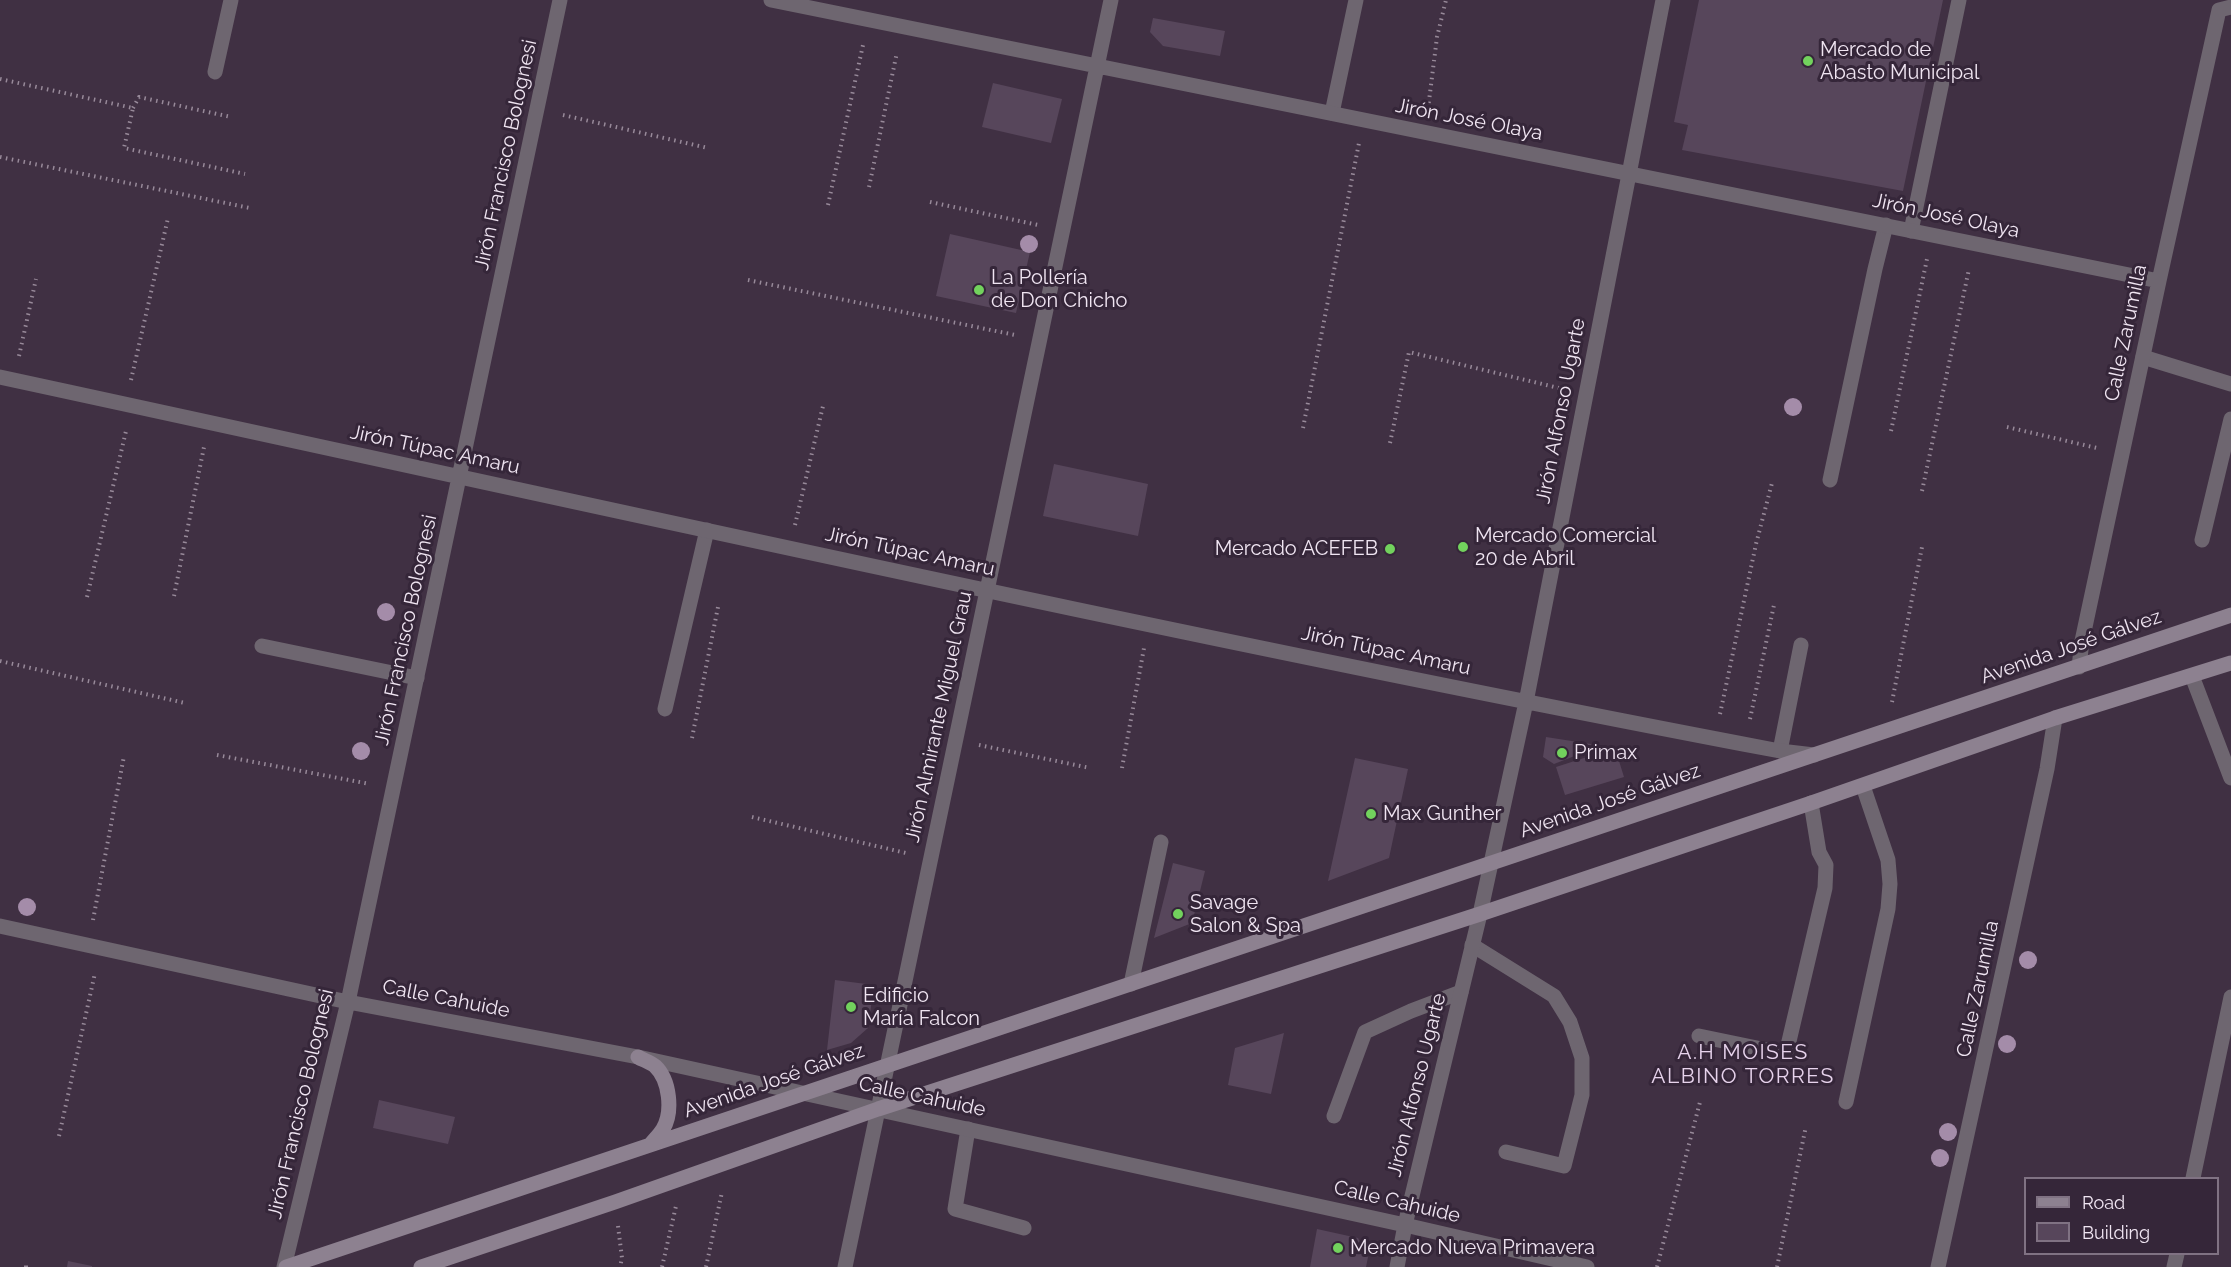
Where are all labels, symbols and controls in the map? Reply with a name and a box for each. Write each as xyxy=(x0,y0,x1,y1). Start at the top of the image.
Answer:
street label: Jirón Francisco Bolognesi xyxy=(470,38,542,272)
place label: Mercado de Abasto Municipal xyxy=(1820,38,1979,85)
marker: Mercado de Abasto Municipal xyxy=(1801,54,1815,68)
street label: Jirón José Olaya xyxy=(1393,94,1545,146)
street label: Jirón José Olaya xyxy=(1870,189,2022,243)
street label: Calle Zarumilla xyxy=(2100,262,2152,404)
place label: La Pollería de Don Chicho xyxy=(991,266,1128,313)
marker: La Pollería de Don Chicho xyxy=(972,283,986,297)
street label: Jirón Alfonso Ugarte xyxy=(1531,316,1591,506)
street label: Jirón Túpac Amaru xyxy=(348,420,522,480)
street label: Jirón Francisco Bolognesi xyxy=(370,513,442,747)
street label: Jirón Túpac Amaru xyxy=(823,522,997,582)
place label: Mercado Comercial 20 de Abril xyxy=(1475,524,1656,571)
place label: Mercado ACEFEB xyxy=(1215,537,1378,561)
marker: Mercado Comercial 20 de Abril xyxy=(1456,540,1470,554)
marker: Mercado ACEFEB xyxy=(1383,542,1397,556)
street label: Jirón Almirante Miguel Grau xyxy=(901,589,977,845)
street label: Avenida José Gálvez xyxy=(1978,605,2164,689)
street label: Jirón Túpac Amaru xyxy=(1299,621,1473,681)
place label: Primax xyxy=(1574,741,1637,765)
marker: Primax xyxy=(1555,746,1569,760)
street label: Avenida José Gálvez xyxy=(1517,759,1703,843)
place label: Max Gunther xyxy=(1383,802,1501,826)
marker: Max Gunther xyxy=(1364,807,1378,821)
place label: Savage Salon & Spa xyxy=(1190,891,1301,938)
marker: Savage Salon & Spa xyxy=(1171,907,1185,921)
street label: Calle Zarumilla xyxy=(1952,918,2004,1060)
street label: Calle Cahuide xyxy=(380,975,512,1023)
place label: Edificio María Falcon xyxy=(863,984,980,1031)
street label: Jirón Francisco Bolognesi xyxy=(263,987,339,1221)
street label: Jirón Alfonso Ugarte xyxy=(1383,991,1451,1179)
marker: Edificio María Falcon xyxy=(844,1000,858,1014)
street label: Avenida José Gálvez xyxy=(681,1039,867,1123)
district label: A.H MOISES ALBINO TORRES xyxy=(1651,1040,1835,1090)
street label: Calle Cahuide xyxy=(856,1072,988,1122)
street label: Calle Cahuide xyxy=(1331,1176,1463,1228)
legend xyxy=(2024,1177,2219,1255)
text: Road xyxy=(2082,1192,2125,1213)
text: Building xyxy=(2082,1222,2150,1243)
place label: Mercado Nueva Primavera xyxy=(1350,1236,1595,1260)
marker: Mercado Nueva Primavera xyxy=(1331,1241,1345,1255)

